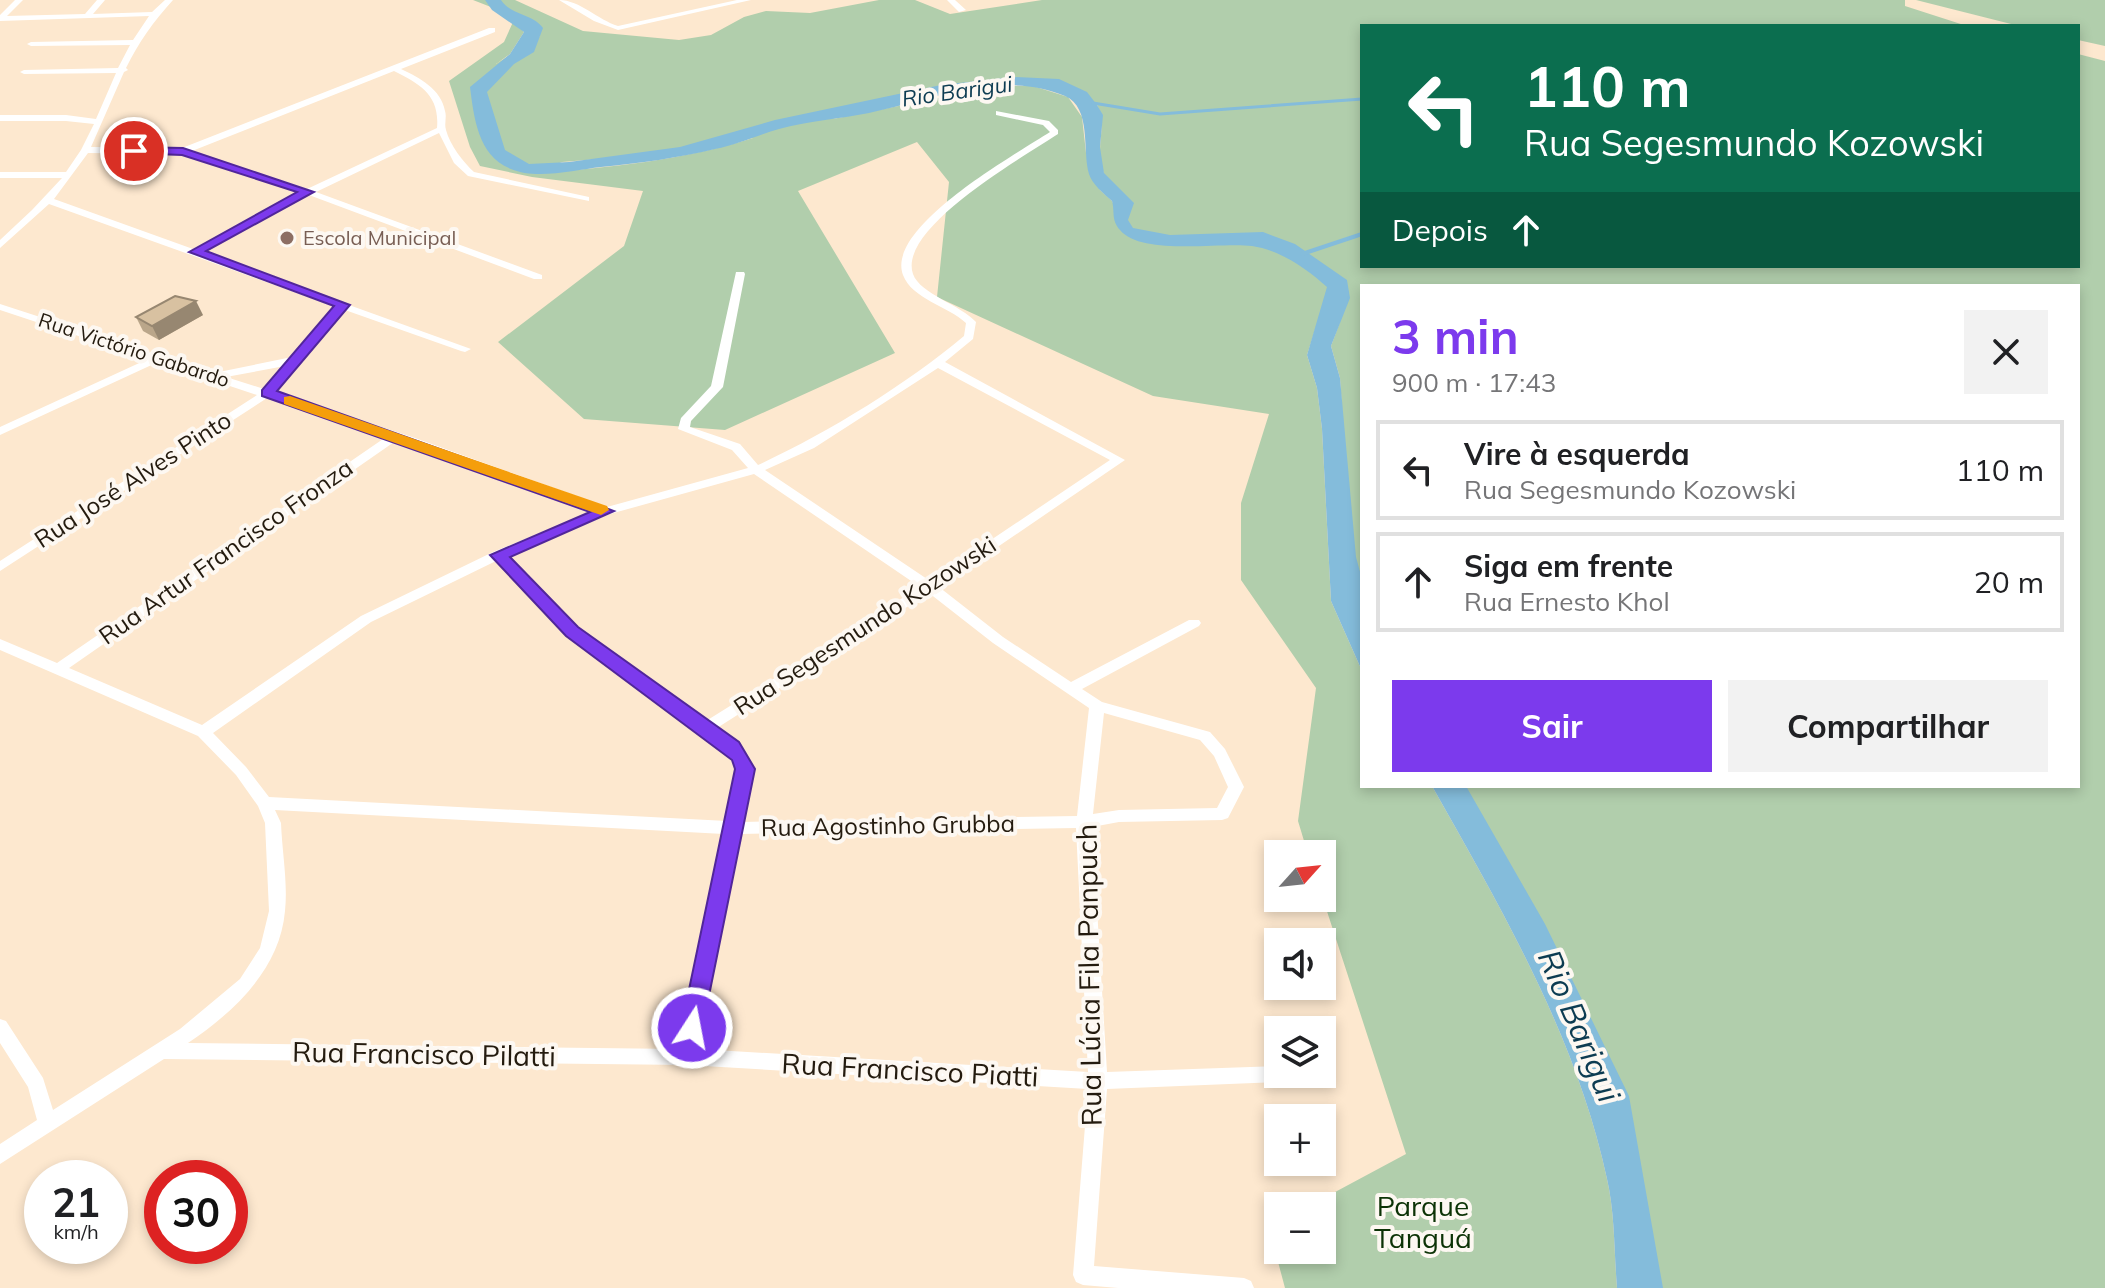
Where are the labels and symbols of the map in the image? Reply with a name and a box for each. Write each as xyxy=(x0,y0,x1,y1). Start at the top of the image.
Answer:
water label: Rio Barigui xyxy=(900,69,1015,113)
pin xyxy=(100,117,168,185)
place label: Escola Municipal xyxy=(303,225,456,250)
marker: Escola Municipal xyxy=(278,229,296,247)
street label: Rua Victório Gabardo xyxy=(35,307,233,392)
street label: Rua José Alves Pinto xyxy=(28,404,236,554)
street label: Rua Artur Francisco Fronza xyxy=(93,452,358,650)
street label: Rua Segesmundo Kozowski xyxy=(728,529,1001,721)
street label: Rua Agostinho Grubba xyxy=(761,808,1015,842)
street label: Rua Lúcia Fila Panpuch xyxy=(1068,823,1109,1127)
north arrow xyxy=(1264,840,1336,912)
water label: Rio Barigui xyxy=(1530,943,1630,1108)
position arrow xyxy=(650,986,734,1070)
street label: Rua Francisco Pilatti xyxy=(292,1034,556,1073)
street label: Rua Francisco Piatti xyxy=(781,1045,1039,1094)
speed limit sign: 30 xyxy=(144,1160,248,1264)
park label: Parque Tanguá xyxy=(1374,1188,1472,1255)

